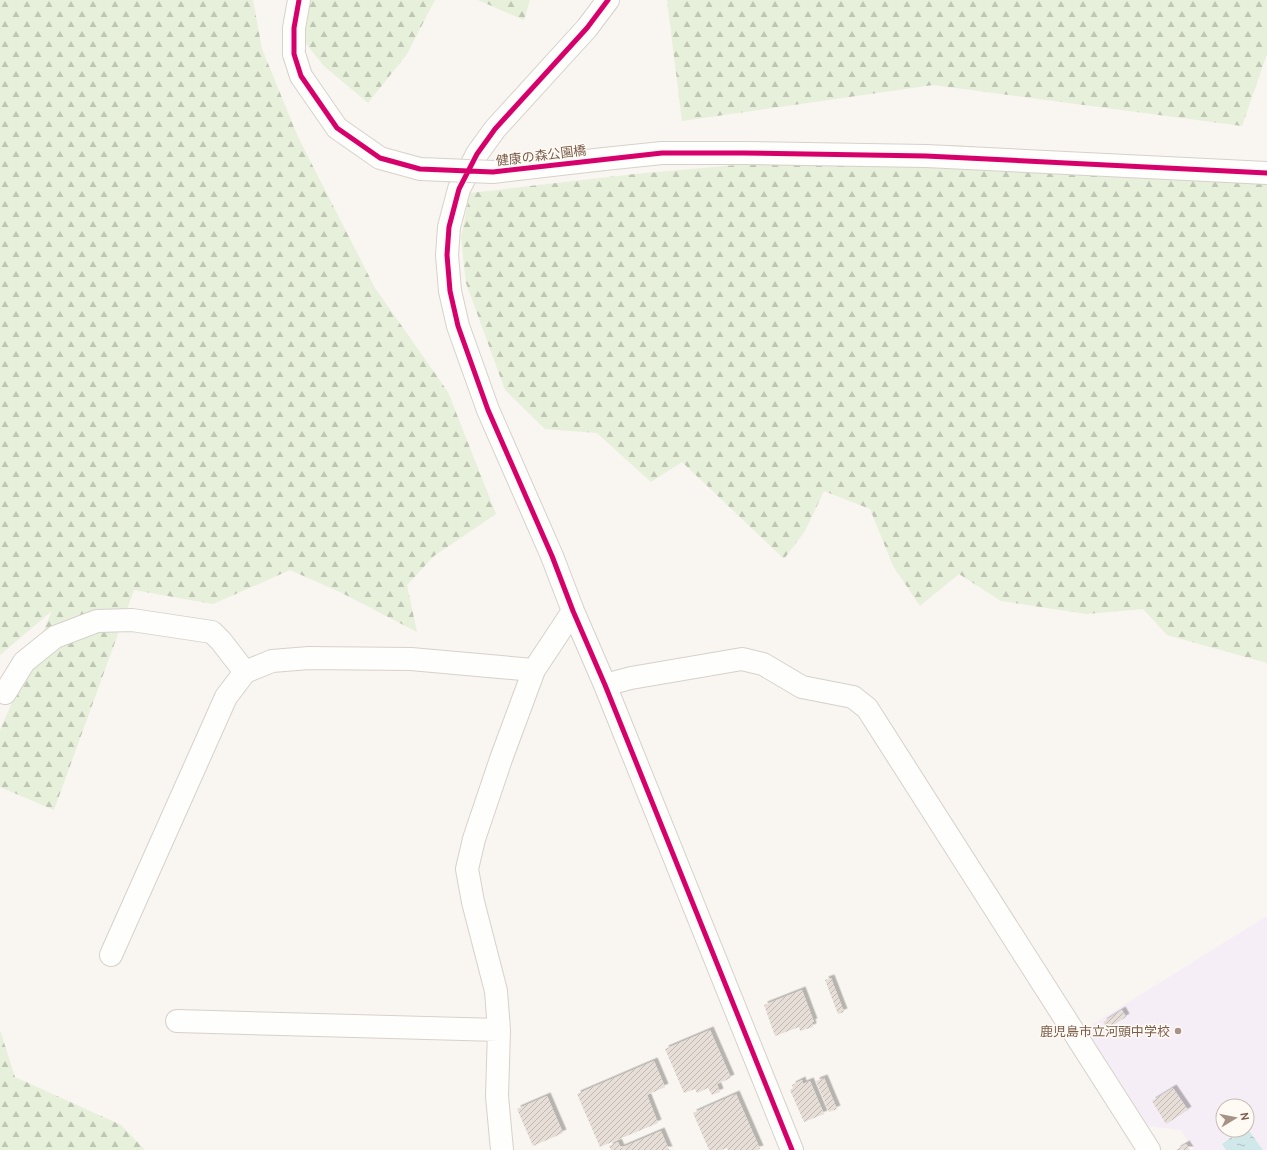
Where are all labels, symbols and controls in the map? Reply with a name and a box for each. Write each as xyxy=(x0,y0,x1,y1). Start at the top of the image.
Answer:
street label: 健康の森公園橋 xyxy=(495,142,587,168)
place label: 鹿児島市立河頭中学校 xyxy=(1040,1023,1170,1039)
marker: 鹿児島市立河頭中学校 xyxy=(1173,1026,1183,1036)
north arrow xyxy=(1215,1098,1255,1138)
text: N xyxy=(1237,1111,1252,1121)

